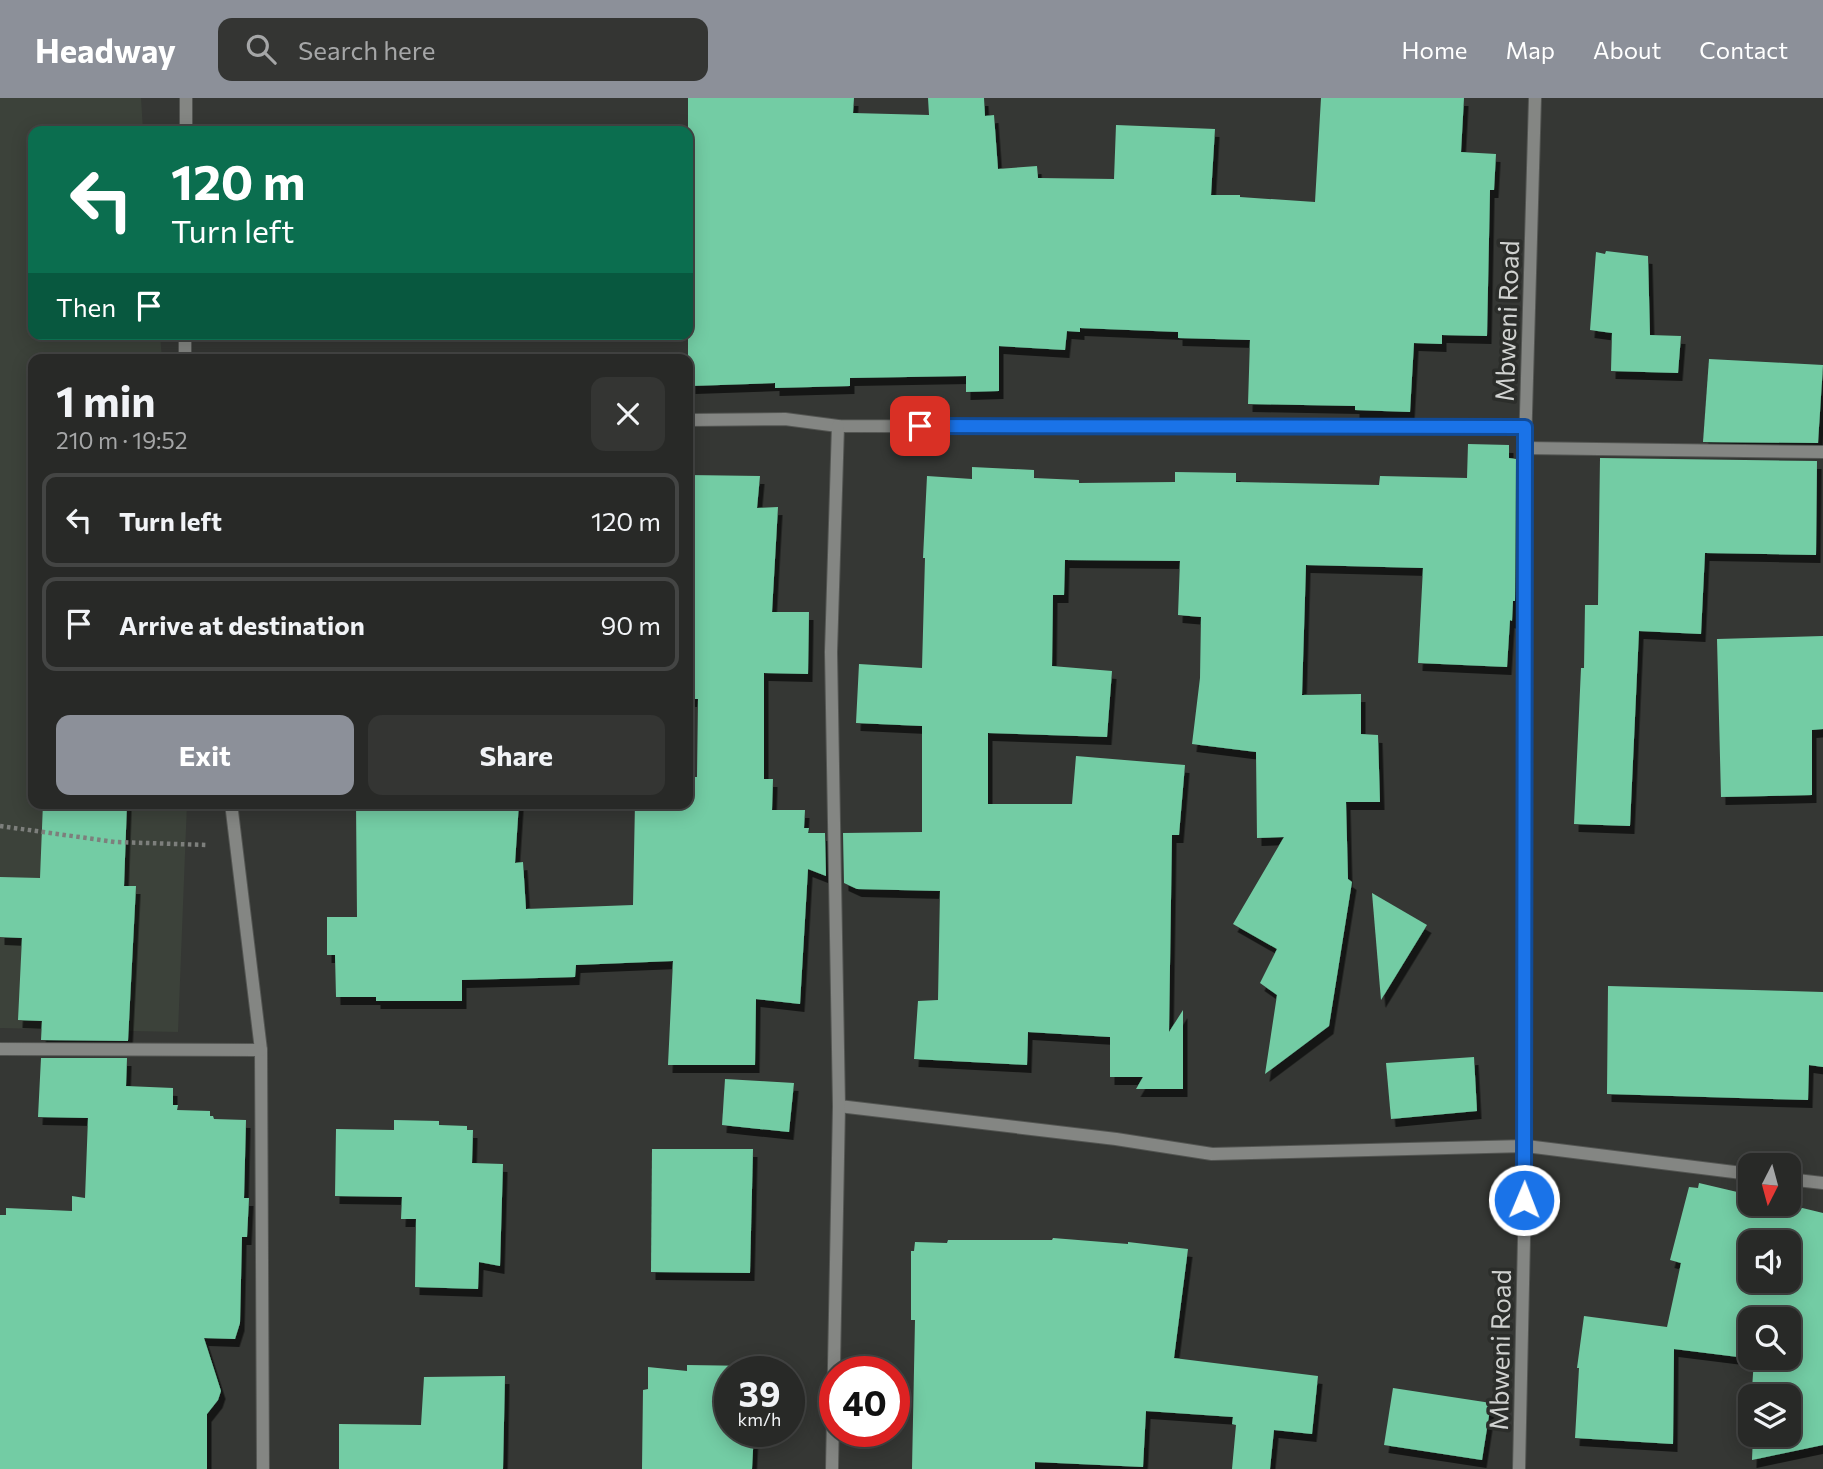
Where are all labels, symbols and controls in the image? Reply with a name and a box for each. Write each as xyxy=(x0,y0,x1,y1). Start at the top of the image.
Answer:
search box xyxy=(218,18,708,81)
text: Headway xyxy=(35,29,176,70)
icon: search xyxy=(242,30,280,68)
text: Search here xyxy=(298,34,436,65)
text: Home xyxy=(1402,35,1468,64)
text: Map xyxy=(1506,35,1555,64)
text: About xyxy=(1593,35,1661,64)
text: Contact xyxy=(1699,35,1788,64)
text: 120 m xyxy=(171,150,305,210)
icon: left xyxy=(56,154,147,245)
text: Turn left xyxy=(171,210,295,250)
street label: Mbweni Road xyxy=(1488,240,1524,402)
icon: arrive xyxy=(130,287,168,325)
text: Then xyxy=(56,291,116,322)
text: 1 min xyxy=(56,374,156,426)
button: close xyxy=(591,377,665,451)
pin xyxy=(890,396,950,456)
icon: arrive xyxy=(901,407,939,445)
text: 210 m · 19:52 xyxy=(56,426,188,454)
icon: left xyxy=(60,501,98,539)
text: Turn left xyxy=(119,505,222,536)
text: 120 m xyxy=(591,505,661,536)
icon: arrive xyxy=(60,605,98,643)
text: Arrive at destination xyxy=(119,609,365,640)
text: 90 m xyxy=(601,609,661,640)
button: Exit xyxy=(56,715,354,795)
button: Share xyxy=(368,715,665,795)
north arrow xyxy=(1738,1153,1801,1216)
map controls xyxy=(1738,1153,1801,1447)
position arrow xyxy=(1487,1163,1561,1237)
button: sound xyxy=(1738,1230,1801,1293)
street label: Mbweni Road xyxy=(1482,1269,1516,1431)
button: search xyxy=(1738,1307,1801,1370)
speed limit sign: 40 xyxy=(819,1356,910,1447)
text: 39 xyxy=(739,1371,780,1414)
button: layers xyxy=(1738,1384,1801,1447)
text: km/h xyxy=(738,1408,781,1430)

